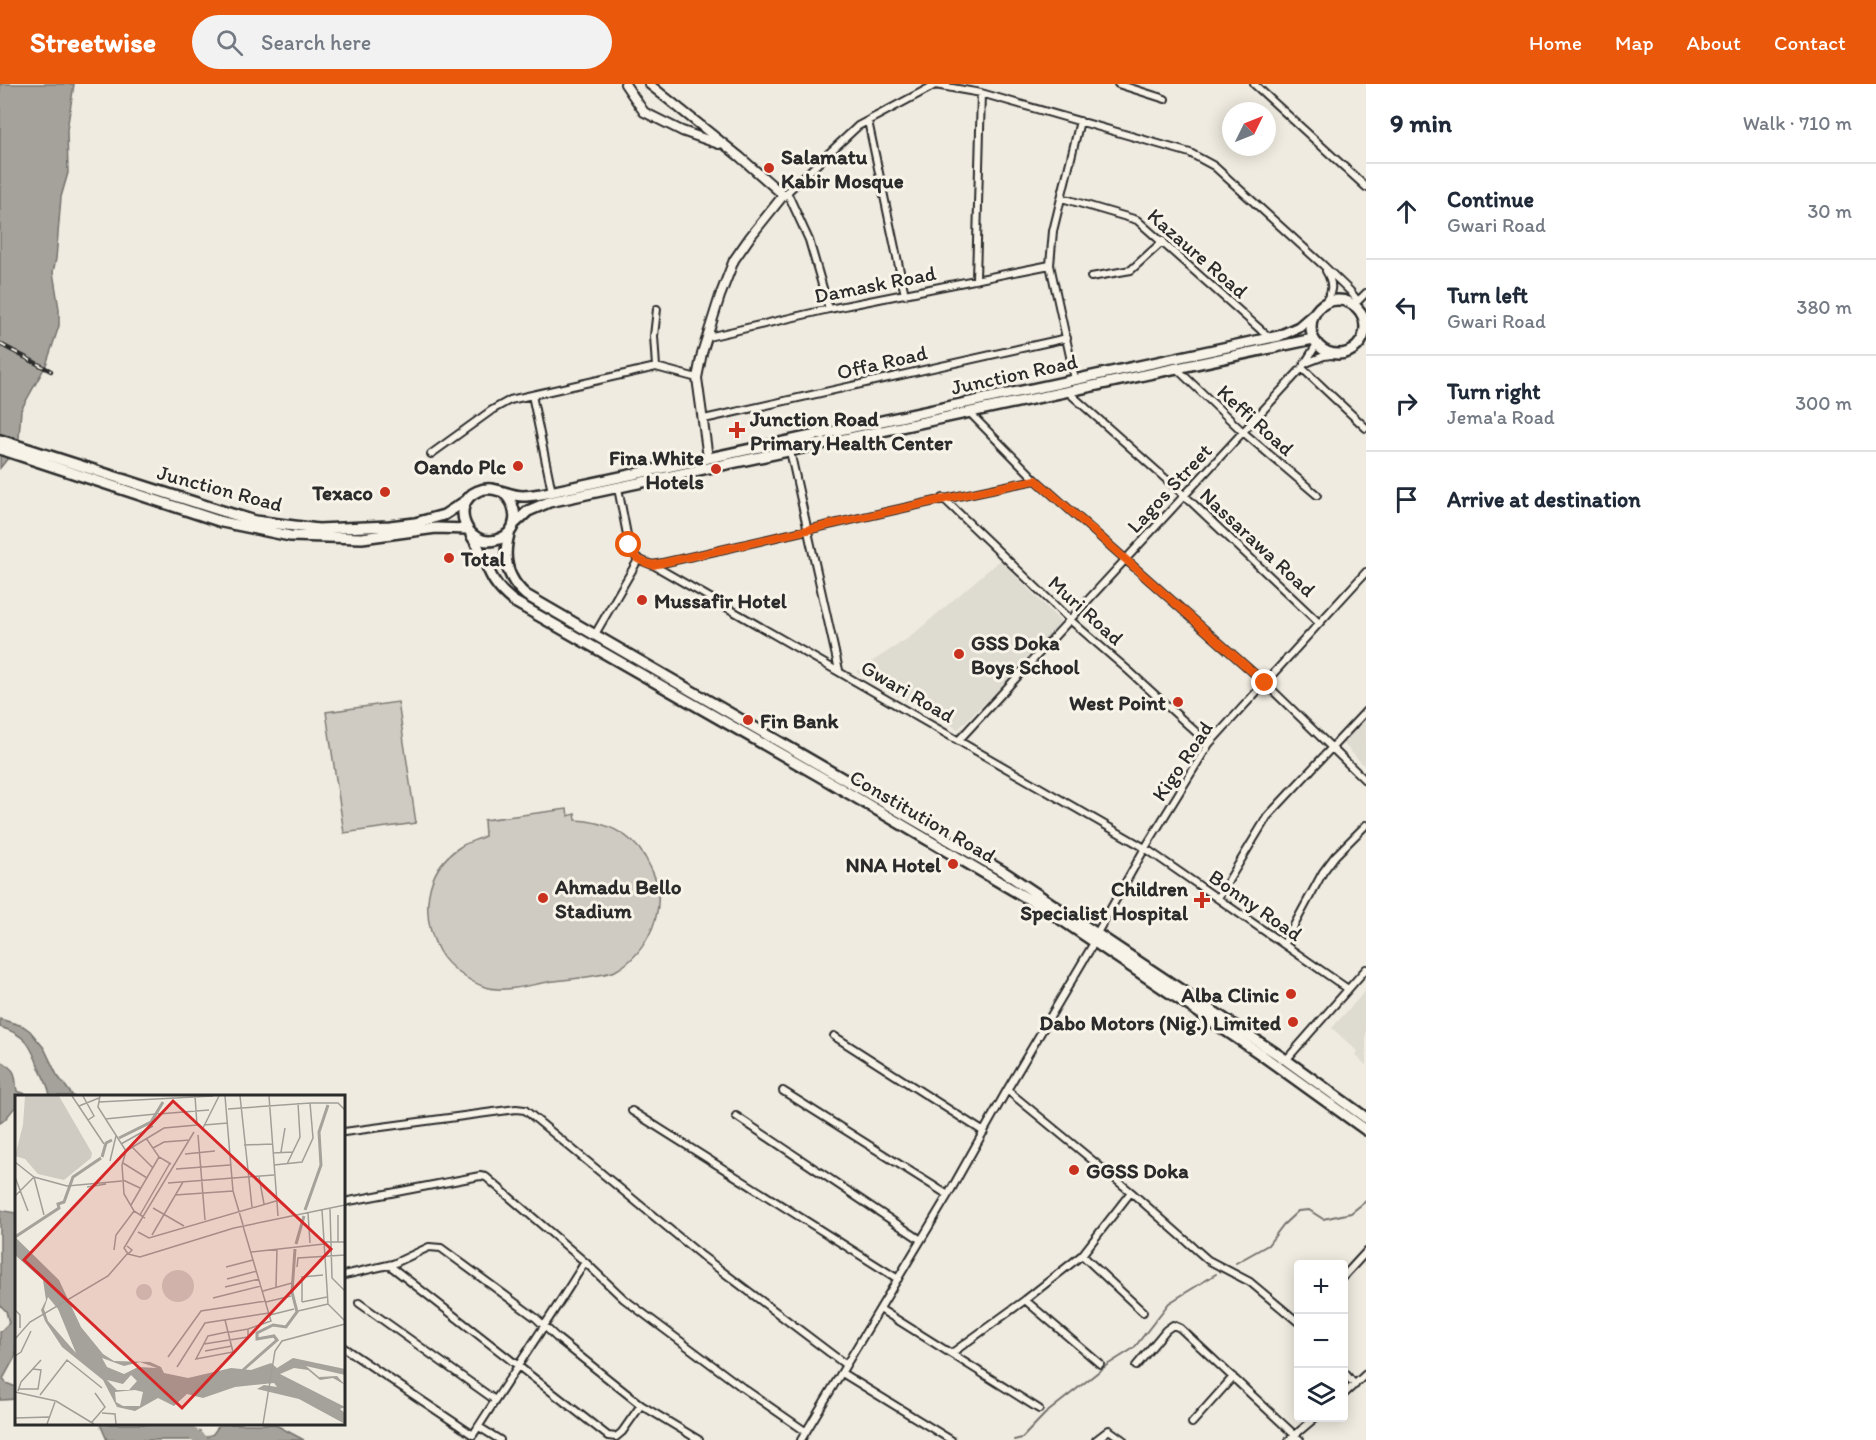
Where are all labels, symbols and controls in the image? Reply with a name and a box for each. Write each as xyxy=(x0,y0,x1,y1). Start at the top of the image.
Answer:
search box xyxy=(192,15,612,69)
text: Streetwise xyxy=(30,25,156,59)
icon: search xyxy=(213,26,246,59)
text: Search here xyxy=(261,29,371,56)
text: Home xyxy=(1529,30,1582,55)
text: Map xyxy=(1615,30,1654,55)
text: About xyxy=(1687,30,1741,55)
text: Contact xyxy=(1774,30,1846,55)
north arrow xyxy=(1222,102,1276,156)
text: 9 min xyxy=(1390,107,1452,139)
text: Walk · 710 m xyxy=(1743,111,1852,135)
place label: Salamatu Kabir Mosque xyxy=(781,144,904,194)
marker: Salamatu Kabir Mosque xyxy=(762,161,776,175)
text: Continue xyxy=(1447,186,1534,213)
icon: ahead xyxy=(1390,195,1423,228)
text: 30 m xyxy=(1807,199,1852,223)
street label: Kazaure Road xyxy=(1143,203,1254,304)
text: Gwari Road xyxy=(1447,213,1546,237)
street label: Damask Road xyxy=(812,260,938,308)
text: Turn left xyxy=(1447,282,1528,309)
icon: left xyxy=(1390,291,1423,324)
text: 380 m xyxy=(1797,295,1852,319)
text: Gwari Road xyxy=(1447,309,1546,333)
street label: Offa Road xyxy=(834,339,930,385)
street label: Junction Road xyxy=(949,348,1079,400)
text: Turn right xyxy=(1447,378,1541,405)
street label: Keffi Road xyxy=(1212,379,1300,461)
icon: right xyxy=(1390,387,1423,420)
text: 300 m xyxy=(1795,391,1852,415)
text: Jema'a Road xyxy=(1447,405,1555,429)
place label: Junction Road Primary Health Center xyxy=(749,406,953,456)
marker: Junction Road Primary Health Center xyxy=(728,421,746,439)
street label: Lagos Street xyxy=(1121,438,1217,538)
place label: Fina White Hotels xyxy=(609,445,704,494)
place label: Oando Plc xyxy=(414,454,506,479)
street label: Junction Road xyxy=(155,459,285,517)
marker: Oando Plc xyxy=(511,459,525,473)
marker: Fina White Hotels xyxy=(709,462,723,476)
place label: Texaco xyxy=(311,480,373,505)
street label: Nassarawa Road xyxy=(1195,482,1321,602)
icon: arrive xyxy=(1390,483,1423,516)
marker: Texaco xyxy=(378,485,392,499)
text: Arrive at destination xyxy=(1447,486,1641,513)
route start xyxy=(615,531,641,557)
place label: Total xyxy=(460,546,507,571)
marker: Total xyxy=(442,551,456,565)
street label: Muri Road xyxy=(1043,570,1129,650)
place label: Mussafir Hotel xyxy=(654,588,788,613)
marker: Mussafir Hotel xyxy=(635,593,649,607)
place label: GSS Doka Boys School xyxy=(971,630,1081,680)
marker: GSS Doka Boys School xyxy=(952,647,966,661)
street label: Gwari Road xyxy=(857,654,960,728)
route end xyxy=(1251,669,1277,695)
place label: West Point xyxy=(1069,690,1166,715)
marker: West Point xyxy=(1171,695,1185,709)
place label: Fin Bank xyxy=(760,708,840,733)
marker: Fin Bank xyxy=(741,713,755,727)
street label: Kigo Road xyxy=(1146,716,1218,806)
street label: Constitution Road xyxy=(845,764,1001,868)
place label: NNA Hotel xyxy=(845,852,942,877)
marker: NNA Hotel xyxy=(946,857,960,871)
street label: Bonny Road xyxy=(1205,864,1308,947)
place label: Ahmadu Bello Stadium xyxy=(554,874,682,923)
place label: Children Specialist Hospital xyxy=(1020,876,1189,926)
marker: Ahmadu Bello Stadium xyxy=(536,891,550,905)
marker: Children Specialist Hospital xyxy=(1193,891,1211,909)
place label: Alba Clinic xyxy=(1180,982,1279,1007)
marker: Alba Clinic xyxy=(1284,987,1298,1001)
place label: Dabo Motors (Nig.) Limited xyxy=(1039,1010,1282,1036)
marker: Dabo Motors (Nig.) Limited xyxy=(1286,1015,1300,1029)
inset map xyxy=(15,1095,345,1425)
place label: GGSS Doka xyxy=(1086,1158,1189,1183)
marker: GGSS Doka xyxy=(1067,1163,1081,1177)
map controls xyxy=(1294,1260,1348,1422)
button: + xyxy=(1294,1260,1348,1314)
button: − xyxy=(1294,1314,1348,1368)
button: layers xyxy=(1294,1368,1348,1422)

